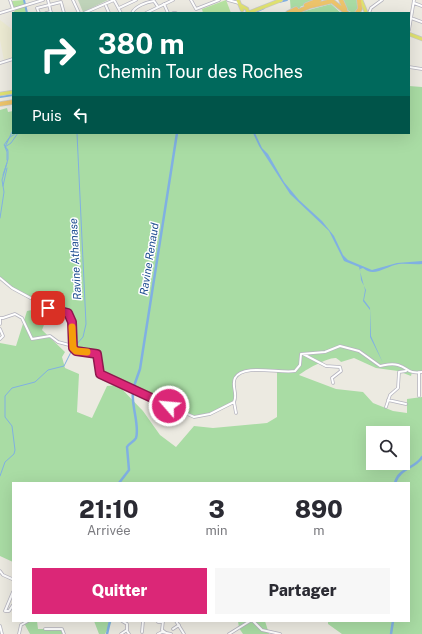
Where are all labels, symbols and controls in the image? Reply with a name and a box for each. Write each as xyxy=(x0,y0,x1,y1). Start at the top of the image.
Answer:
text: 380 m xyxy=(98,27,185,60)
icon: right xyxy=(32,28,84,80)
text: Chemin Tour des Roches xyxy=(98,61,303,82)
icon: left xyxy=(70,104,92,126)
text: Puis xyxy=(32,107,62,124)
water label: Ravine Athanase xyxy=(67,218,83,300)
water label: Ravine Renaud xyxy=(137,221,161,296)
pin xyxy=(31,291,65,325)
icon: arrive xyxy=(37,297,59,319)
position arrow xyxy=(148,385,190,427)
map controls xyxy=(366,426,410,470)
button: search xyxy=(366,426,410,470)
text: 21:10 xyxy=(79,495,139,523)
text: 3 xyxy=(208,495,225,523)
text: 890 xyxy=(295,495,343,523)
text: Arrivée xyxy=(87,523,131,538)
text: min xyxy=(206,523,228,538)
text: m xyxy=(313,523,324,538)
button: Quitter xyxy=(32,568,207,614)
button: Partager xyxy=(215,568,390,614)

